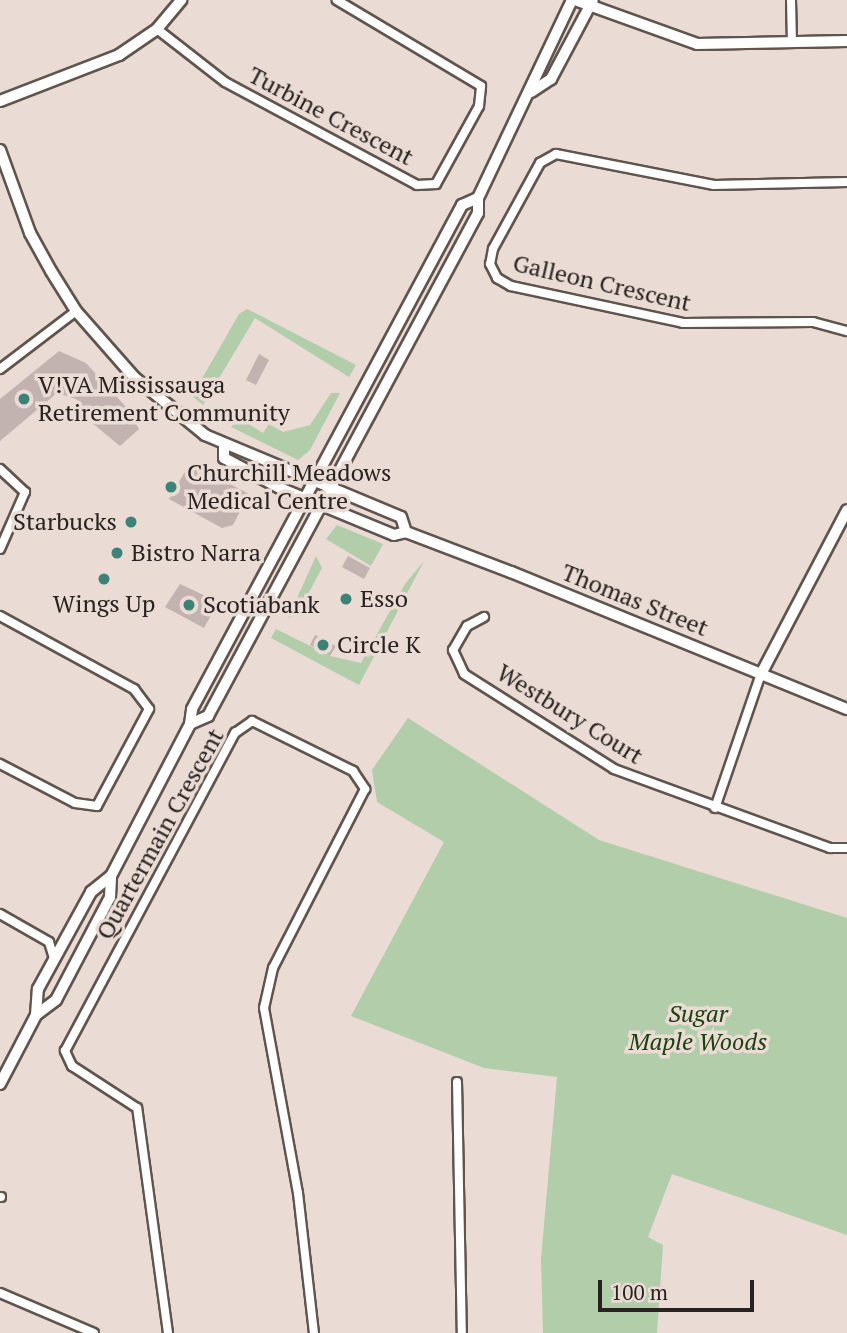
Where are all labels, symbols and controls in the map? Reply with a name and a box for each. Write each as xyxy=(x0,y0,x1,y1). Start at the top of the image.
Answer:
street label: Turbine Crescent xyxy=(244,60,418,172)
street label: Galleon Crescent xyxy=(510,249,694,317)
place label: V!VA Mississauga Retirement Community xyxy=(38,371,290,427)
marker: V!VA Mississauga Retirement Community xyxy=(16,391,32,407)
place label: Churchill Meadows Medical Centre xyxy=(187,459,391,515)
marker: Churchill Meadows Medical Centre xyxy=(161,477,181,497)
place label: Starbucks xyxy=(13,508,117,536)
marker: Starbucks xyxy=(123,514,139,530)
place label: Bistro Narra xyxy=(131,539,261,567)
marker: Bistro Narra xyxy=(109,545,125,561)
street label: Thomas Street xyxy=(558,558,712,642)
marker: Wings Up xyxy=(96,571,112,587)
place label: Esso xyxy=(360,585,408,613)
place label: Wings Up xyxy=(53,590,155,618)
place label: Scotiabank xyxy=(203,591,320,619)
marker: Esso xyxy=(338,591,354,607)
marker: Scotiabank xyxy=(181,597,197,613)
place label: Circle K xyxy=(337,631,421,659)
marker: Circle K xyxy=(315,637,331,653)
street label: Westbury Court xyxy=(492,658,648,770)
street label: Quartermain Crescent xyxy=(90,724,230,944)
park label: Sugar Maple Woods xyxy=(629,1000,767,1056)
scale bar xyxy=(602,1266,758,1310)
text: 100 m xyxy=(611,1278,668,1306)

